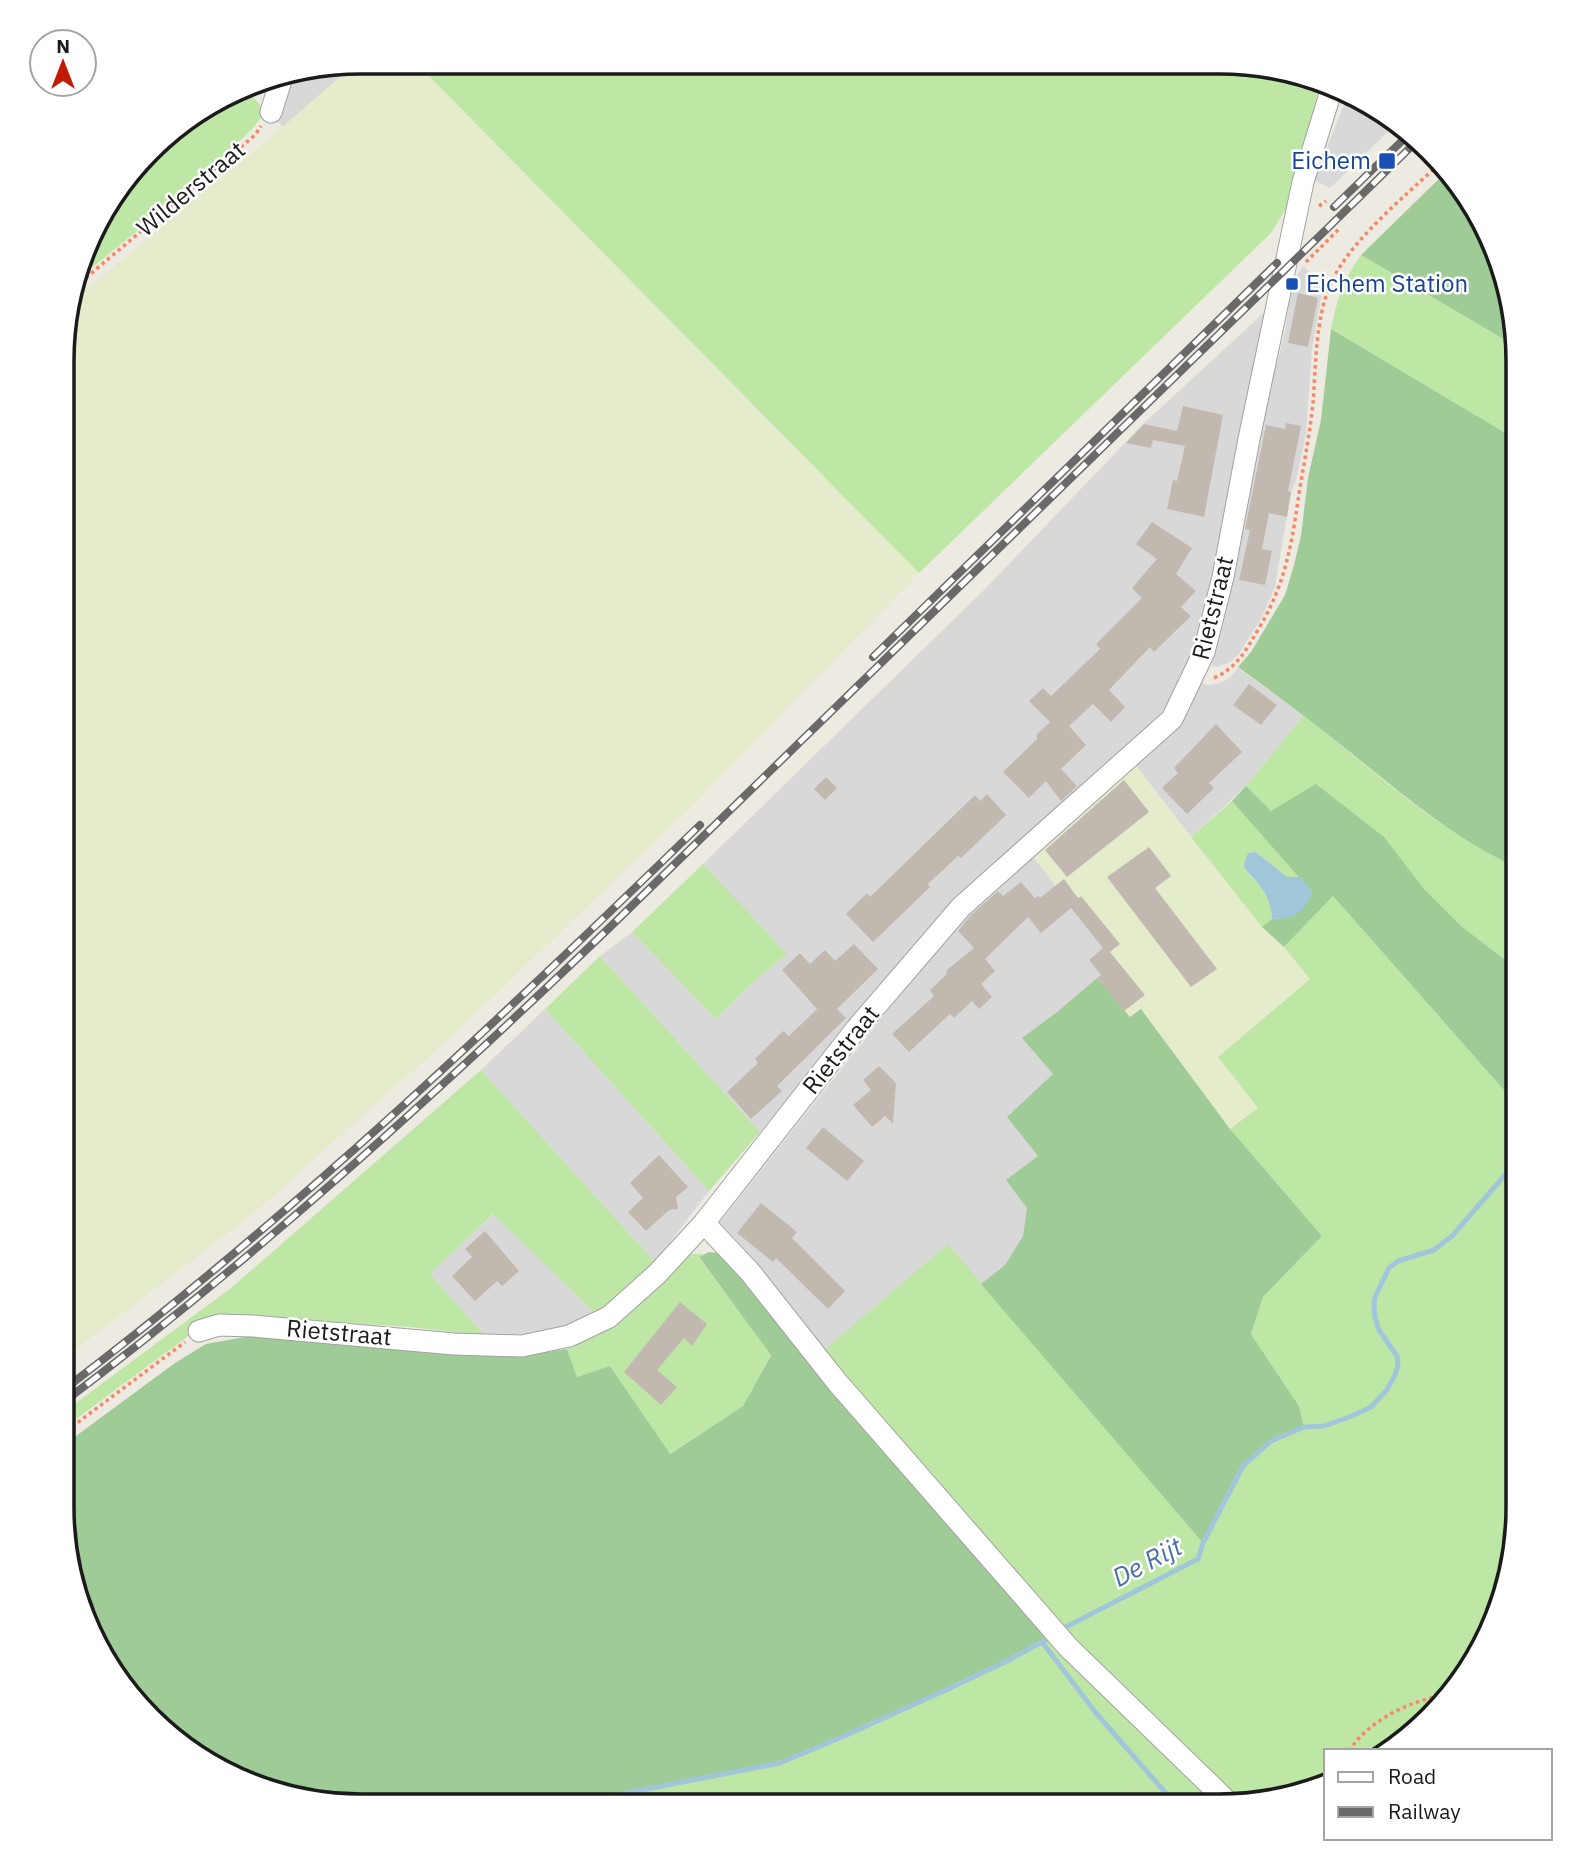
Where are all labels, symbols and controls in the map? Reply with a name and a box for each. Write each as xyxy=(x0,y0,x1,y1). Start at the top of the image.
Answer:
north arrow xyxy=(28,28,98,98)
text: N xyxy=(56,34,70,58)
street label: Wilderstraat xyxy=(129,133,251,243)
place label: Eichem xyxy=(1291,144,1371,176)
marker: Eichem xyxy=(1377,151,1397,171)
place label: Eichem Station xyxy=(1306,267,1468,299)
marker: Eichem Station xyxy=(1284,276,1300,292)
street label: Rietstraat xyxy=(1184,553,1240,663)
street label: Rietstraat xyxy=(795,998,886,1101)
street label: Rietstraat xyxy=(285,1311,393,1353)
water label: De Rijt xyxy=(1106,1528,1188,1594)
legend xyxy=(1324,1749,1552,1840)
text: Road xyxy=(1388,1762,1436,1790)
text: Railway xyxy=(1388,1797,1461,1825)

